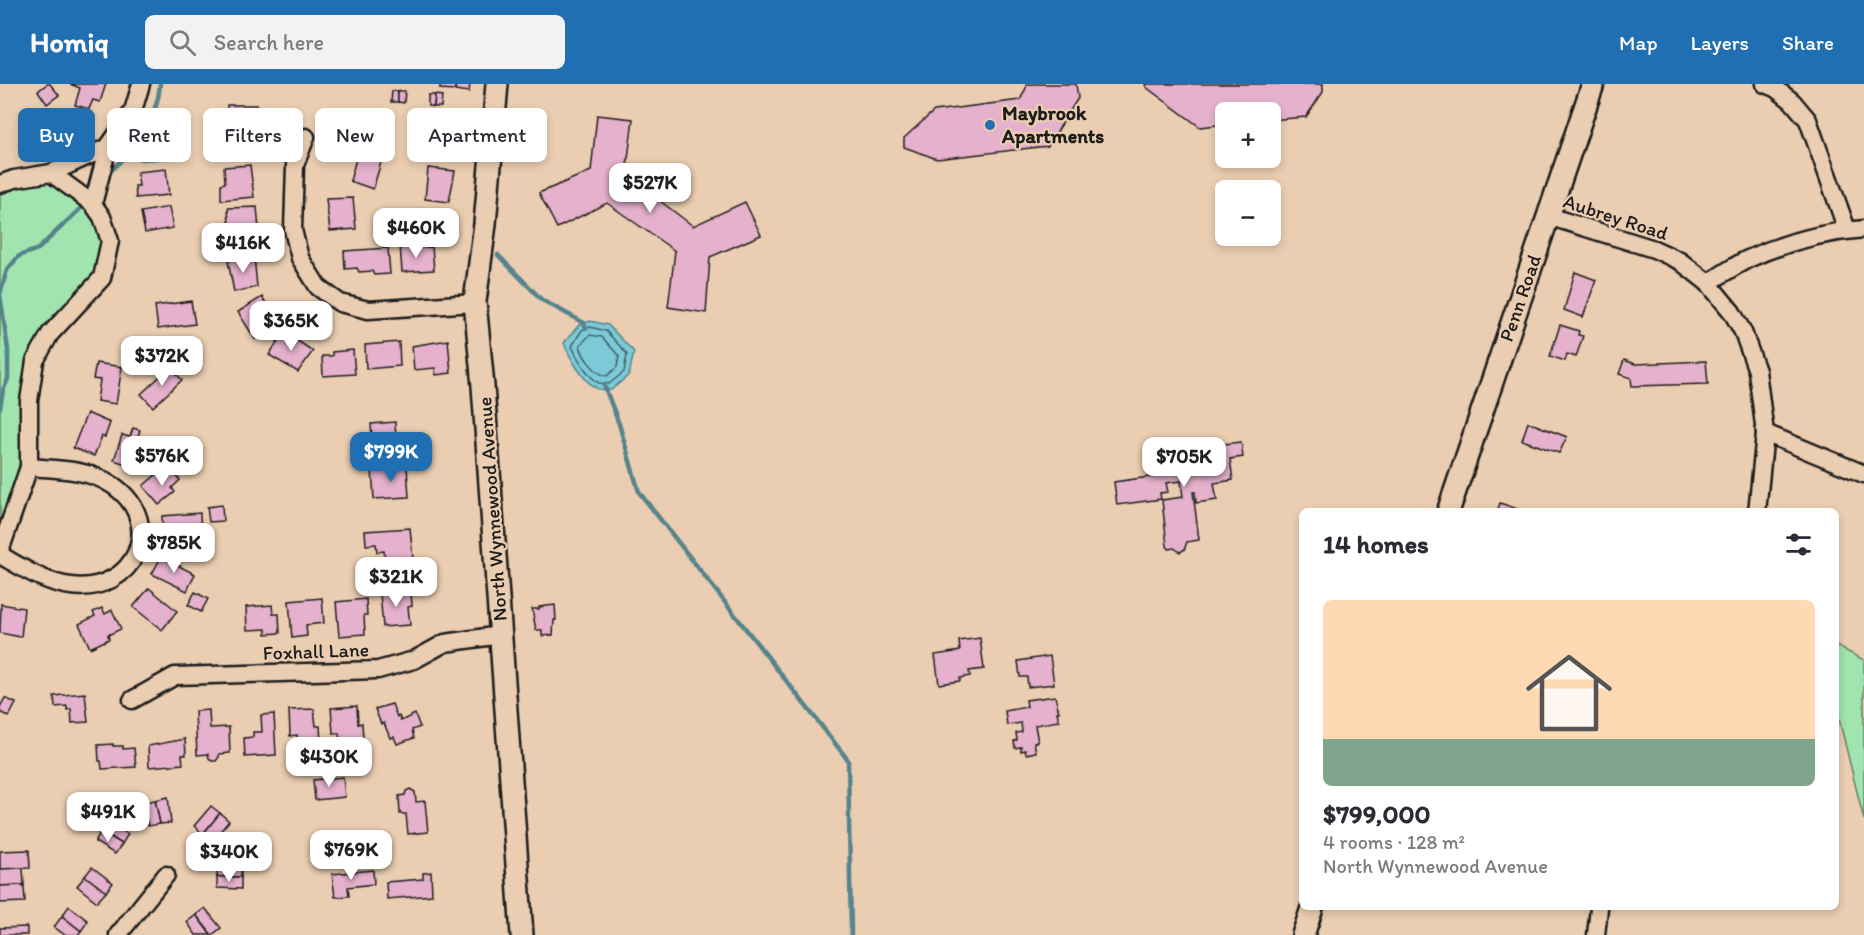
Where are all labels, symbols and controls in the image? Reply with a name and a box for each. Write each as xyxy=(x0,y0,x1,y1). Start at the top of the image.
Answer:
search box xyxy=(145,15,565,69)
text: Homiq xyxy=(30,25,109,59)
icon: search xyxy=(166,26,199,59)
text: Search here xyxy=(214,29,324,56)
text: Map xyxy=(1619,30,1658,55)
text: Layers xyxy=(1691,30,1749,55)
text: Share xyxy=(1782,30,1834,55)
place label: Maybrook Apartments xyxy=(1001,101,1104,149)
map controls xyxy=(1215,102,1281,246)
button: + xyxy=(1215,102,1281,168)
chip: Buy xyxy=(18,108,95,162)
chip: Rent xyxy=(107,108,191,162)
chip: Filters xyxy=(203,108,303,162)
chip: New xyxy=(315,108,395,162)
chip: Apartment xyxy=(407,108,547,162)
marker: Maybrook Apartments xyxy=(983,118,997,132)
pin: $527K xyxy=(608,163,692,214)
text: $527K xyxy=(623,170,677,194)
button: − xyxy=(1215,180,1281,246)
street label: Aubrey Road xyxy=(1561,189,1671,245)
pin: $460K xyxy=(374,208,458,259)
text: $460K xyxy=(387,215,445,239)
pin: $416K xyxy=(201,223,285,274)
text: $416K xyxy=(216,230,270,254)
street label: Penn Road xyxy=(1494,251,1546,345)
pin: $365K xyxy=(249,301,333,352)
text: $365K xyxy=(264,308,318,332)
pin: $372K xyxy=(120,336,204,387)
text: $372K xyxy=(135,343,189,367)
street label: North Wynnewood Avenue xyxy=(472,396,512,622)
pin: $799K xyxy=(349,432,433,483)
pin: $576K xyxy=(120,436,204,487)
pin: $705K xyxy=(1142,437,1226,488)
text: $799K xyxy=(364,439,418,463)
text: $576K xyxy=(135,443,189,467)
text: $705K xyxy=(1156,444,1212,468)
pin: $785K xyxy=(132,523,216,574)
text: 14 homes xyxy=(1323,528,1429,560)
icon: filters xyxy=(1782,528,1815,561)
text: $785K xyxy=(147,530,201,554)
pin: $321K xyxy=(354,557,438,608)
text: $321K xyxy=(369,564,423,588)
street label: Foxhall Lane xyxy=(262,637,370,665)
icon: home xyxy=(1515,639,1623,747)
pin: $430K xyxy=(287,737,371,788)
text: $430K xyxy=(300,744,358,768)
pin: $491K xyxy=(66,792,150,843)
text: $799,000 xyxy=(1323,798,1430,830)
text: $491K xyxy=(81,799,135,823)
pin: $769K xyxy=(309,830,393,881)
text: 4 rooms · 128 m² xyxy=(1323,830,1465,854)
pin: $340K xyxy=(187,832,271,883)
text: $769K xyxy=(324,837,378,861)
text: $340K xyxy=(200,839,258,863)
text: North Wynnewood Avenue xyxy=(1323,854,1548,878)

